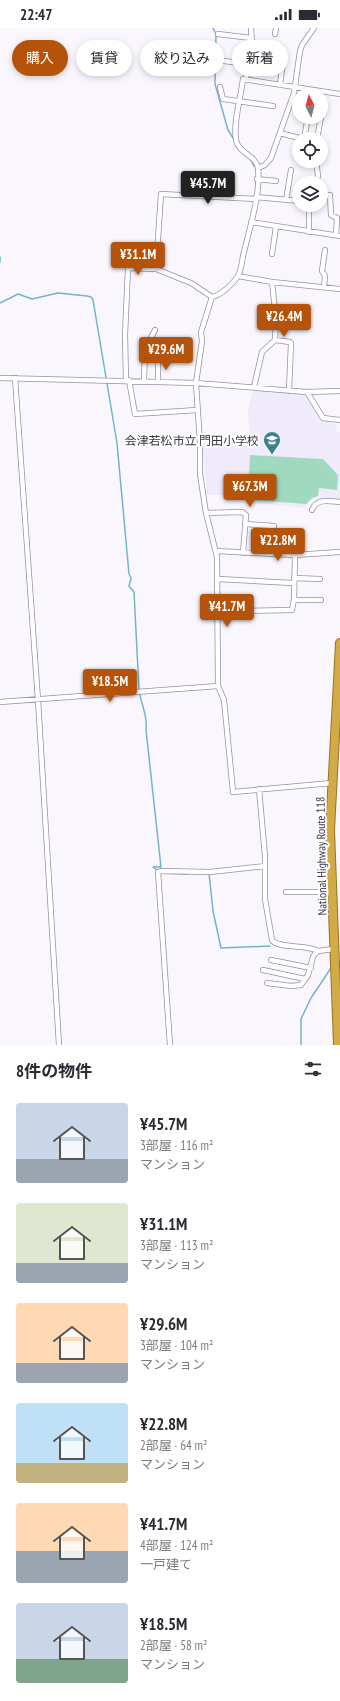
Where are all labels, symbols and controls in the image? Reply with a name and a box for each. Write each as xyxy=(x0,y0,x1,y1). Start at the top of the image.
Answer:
text: 22:47 xyxy=(20,5,52,24)
chip: 購入 xyxy=(12,40,68,76)
chip: 賃貸 xyxy=(76,40,132,76)
chip: 絞り込み xyxy=(140,40,224,76)
chip: 新着 xyxy=(232,40,288,76)
north arrow xyxy=(292,88,328,124)
map controls xyxy=(292,88,328,212)
button: locate xyxy=(292,132,328,168)
pin: ¥45.7M xyxy=(175,171,241,205)
text: ¥45.7M xyxy=(190,175,226,192)
button: layers xyxy=(292,176,328,212)
pin: ¥31.1M xyxy=(105,242,171,276)
text: ¥31.1M xyxy=(120,246,156,263)
pin: ¥26.4M xyxy=(251,304,317,338)
text: ¥26.4M xyxy=(266,308,302,325)
pin: ¥29.6M xyxy=(133,337,199,371)
text: ¥29.6M xyxy=(148,341,184,358)
school or university icon: 会津若松市立 門田小学校 xyxy=(262,430,282,455)
place label: 会津若松市立 門田小学校 xyxy=(124,433,259,448)
pin: ¥67.3M xyxy=(217,474,283,508)
text: ¥67.3M xyxy=(233,478,267,495)
pin: ¥22.8M xyxy=(245,528,311,562)
text: ¥22.8M xyxy=(260,532,296,549)
pin: ¥41.7M xyxy=(194,594,260,628)
text: ¥41.7M xyxy=(209,598,245,615)
pin: ¥18.5M xyxy=(77,669,143,703)
text: ¥18.5M xyxy=(92,673,128,690)
street label: National Highway Route 118 xyxy=(312,797,330,915)
icon: filters xyxy=(302,1058,324,1080)
text: 8件の物件 xyxy=(16,1060,92,1082)
text: ¥45.7M xyxy=(140,1113,187,1135)
icon: home xyxy=(48,1119,96,1167)
text: 3部屋 · 116 m² xyxy=(140,1137,213,1154)
text: マンション xyxy=(140,1156,205,1173)
text: ¥31.1M xyxy=(140,1213,187,1235)
icon: home xyxy=(48,1219,96,1267)
text: 3部屋 · 113 m² xyxy=(140,1237,213,1254)
text: マンション xyxy=(140,1256,205,1273)
text: ¥29.6M xyxy=(140,1313,187,1335)
icon: home xyxy=(48,1319,96,1367)
text: 3部屋 · 104 m² xyxy=(140,1337,213,1354)
text: マンション xyxy=(140,1356,205,1373)
text: ¥22.8M xyxy=(140,1413,187,1435)
icon: home xyxy=(48,1419,96,1467)
text: 2部屋 · 64 m² xyxy=(140,1437,207,1454)
text: マンション xyxy=(140,1456,205,1473)
text: ¥41.7M xyxy=(140,1513,187,1535)
icon: home xyxy=(48,1519,96,1567)
text: 4部屋 · 124 m² xyxy=(140,1537,213,1554)
text: 一戸建て xyxy=(140,1556,192,1573)
text: ¥18.5M xyxy=(140,1613,187,1635)
icon: home xyxy=(48,1619,96,1667)
text: 2部屋 · 58 m² xyxy=(140,1637,207,1654)
text: マンション xyxy=(140,1656,205,1673)

